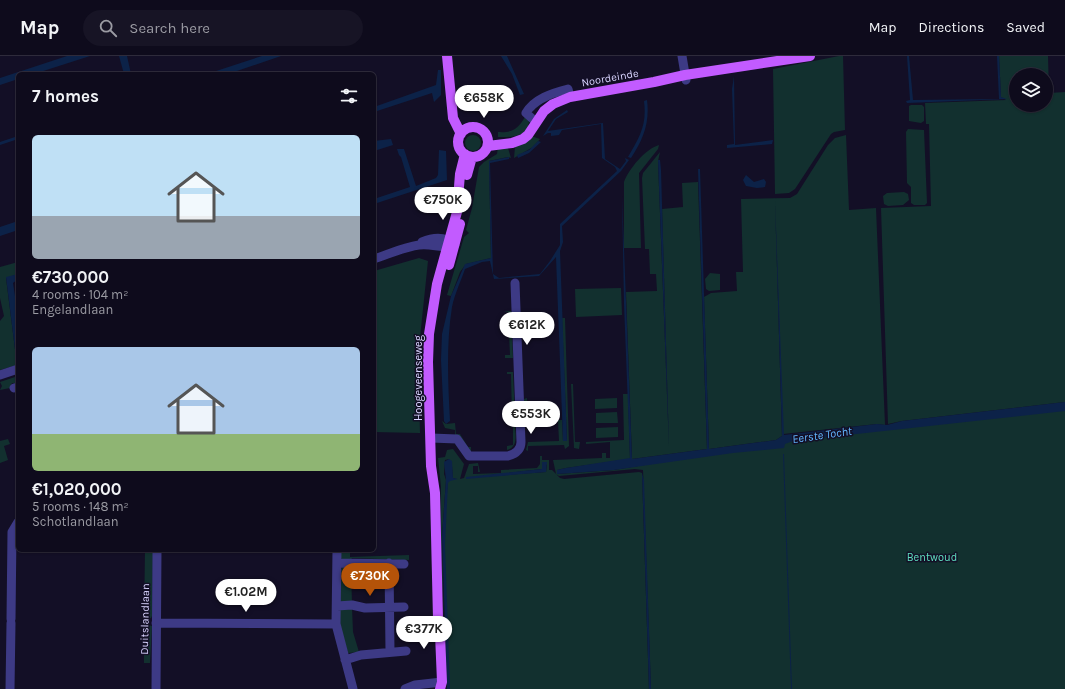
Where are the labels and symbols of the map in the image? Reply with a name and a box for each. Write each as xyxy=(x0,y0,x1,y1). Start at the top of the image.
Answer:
street label: Noordeinde xyxy=(580,67,640,89)
pin: €658K xyxy=(456,85,512,119)
pin: €750K xyxy=(415,187,471,221)
pin: €612K xyxy=(499,312,555,346)
street label: Hoogeveenseweg xyxy=(412,334,425,421)
pin: €553K xyxy=(503,401,559,435)
water label: Eerste Tocht xyxy=(791,424,854,446)
park label: Bentwoud xyxy=(907,551,957,564)
pin: €730K xyxy=(342,563,398,597)
pin: €1.02M xyxy=(213,579,279,613)
street label: Duitslandlaan xyxy=(138,583,152,655)
pin: €377K xyxy=(396,616,452,650)

